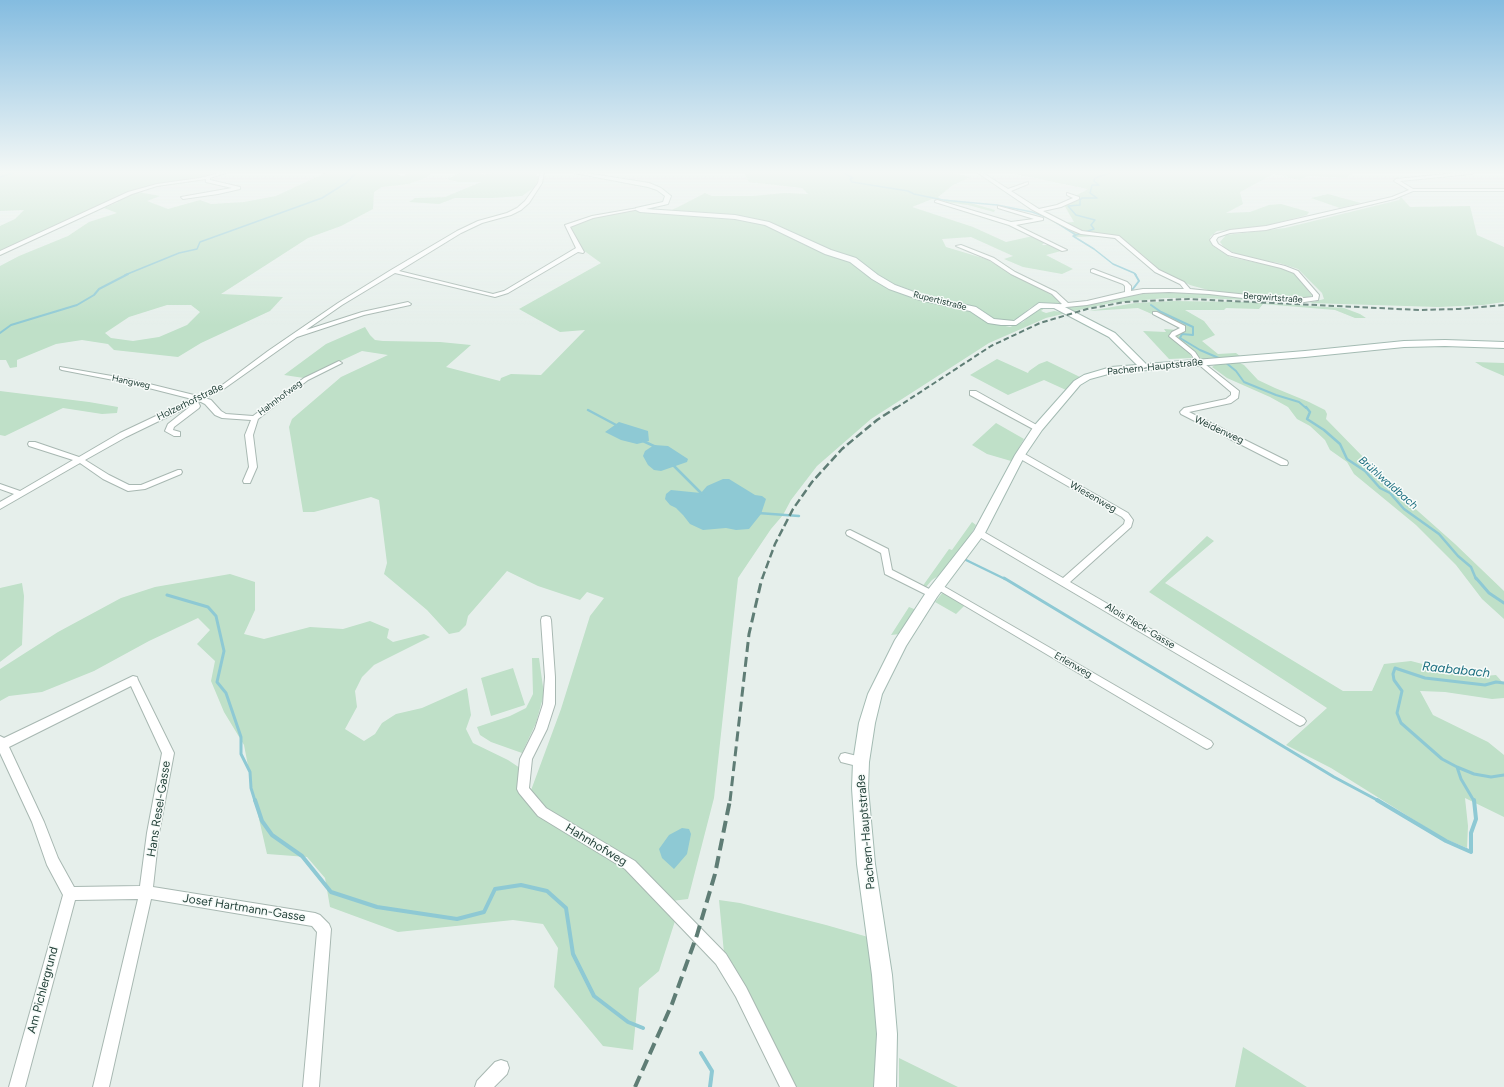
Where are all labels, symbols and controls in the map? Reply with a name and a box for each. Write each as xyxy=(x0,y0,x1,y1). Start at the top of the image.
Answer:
street label: Rupertistraße xyxy=(912,289,968,313)
street label: Bergwirtstraße xyxy=(1243,291,1303,305)
street label: Pachern-Hauptstraße xyxy=(1107,356,1203,378)
street label: Hangweg xyxy=(111,373,151,391)
street label: Hahnhofweg xyxy=(256,378,304,418)
street label: Holzerhofstraße xyxy=(155,381,225,423)
street label: Weidenweg xyxy=(1193,413,1245,447)
water label: Brühlwaldbach xyxy=(1356,454,1420,512)
street label: Wiesenweg xyxy=(1067,479,1119,515)
street label: Alois Fleck-Gasse xyxy=(1103,600,1177,652)
street label: Erlenweg xyxy=(1052,649,1094,681)
water label: Raababach xyxy=(1421,659,1491,681)
street label: Hans Resel-Gasse xyxy=(144,760,174,858)
street label: Pachern-Hauptstraße xyxy=(854,774,878,890)
street label: Hahnhofweg xyxy=(563,821,629,869)
street label: Josef Hartmann-Gasse xyxy=(182,891,306,925)
street label: Am Pichlergrund xyxy=(25,945,61,1035)

